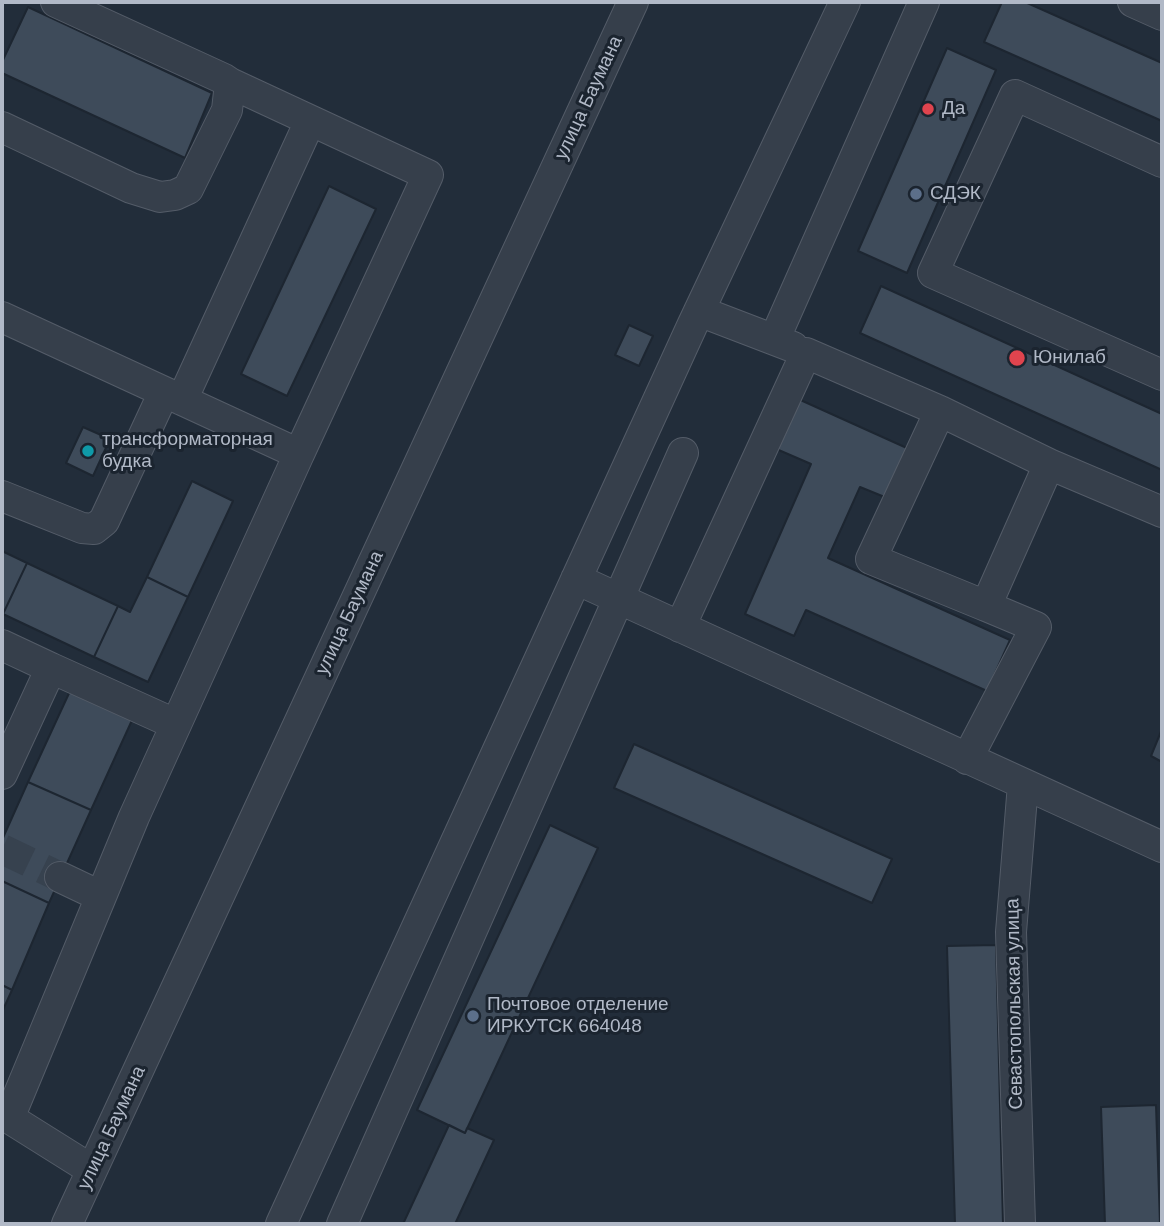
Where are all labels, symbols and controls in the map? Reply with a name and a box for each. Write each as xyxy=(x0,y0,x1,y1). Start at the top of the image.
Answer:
street label: улица Баумана xyxy=(550,32,628,164)
place label: Да xyxy=(942,98,965,120)
marker: Да xyxy=(920,101,936,117)
place label: СДЭК xyxy=(930,183,981,205)
marker: СДЭК xyxy=(908,186,924,202)
place label: Юнилаб xyxy=(1033,347,1106,369)
marker: Юнилаб xyxy=(1007,348,1027,368)
place label: трансформаторная будка xyxy=(102,429,273,473)
marker: трансформаторная будка xyxy=(80,443,96,459)
street label: улица Баумана xyxy=(311,547,389,679)
street label: Севастопольская улица xyxy=(1002,898,1028,1110)
place label: Почтовое отделение ИРКУТСК 664048 xyxy=(487,994,669,1038)
marker: Почтовое отделение ИРКУТСК 664048 xyxy=(465,1008,481,1024)
street label: улица Баумана xyxy=(73,1062,151,1194)

